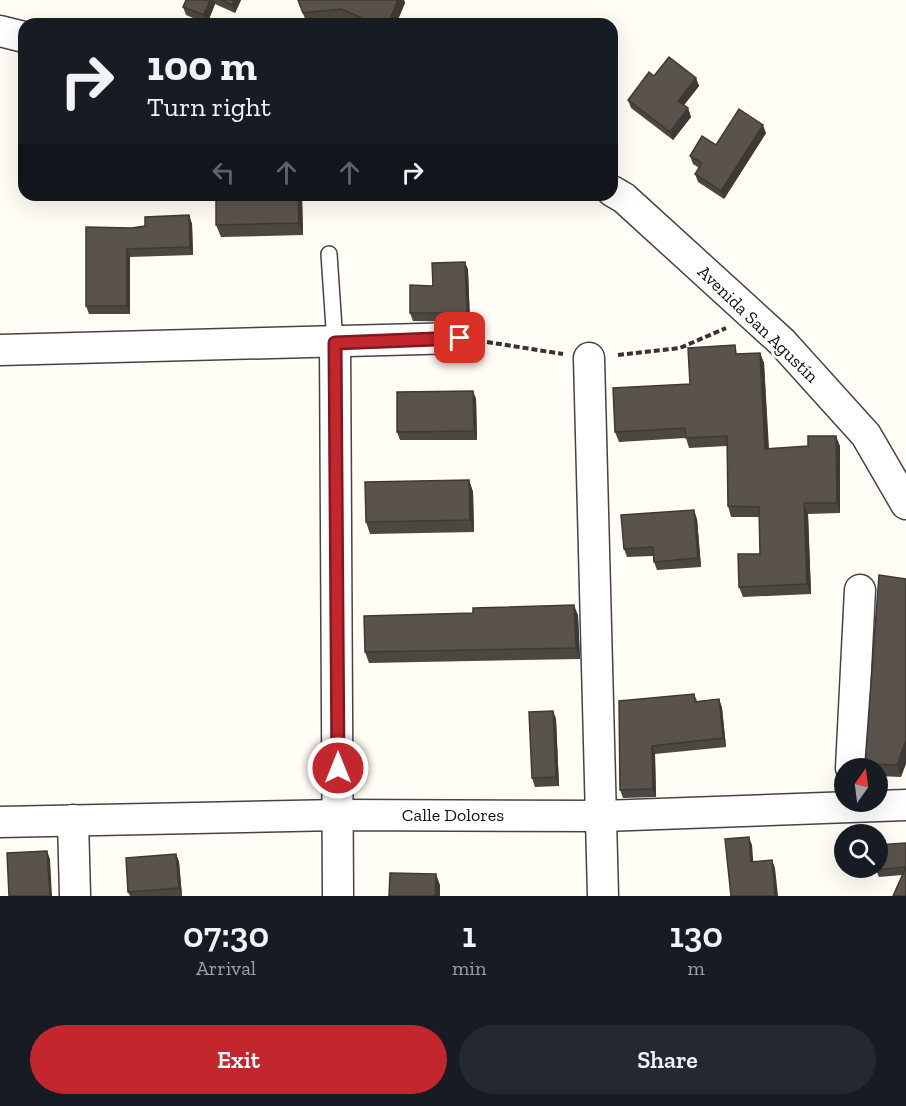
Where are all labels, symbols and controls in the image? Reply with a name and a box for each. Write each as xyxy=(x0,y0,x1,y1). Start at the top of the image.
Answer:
text: 100 m xyxy=(147,40,257,91)
icon: right xyxy=(48,42,126,120)
text: Turn right xyxy=(147,91,271,123)
icon: left xyxy=(207,156,240,189)
icon: ahead xyxy=(270,156,303,189)
icon: ahead xyxy=(333,156,366,189)
icon: right xyxy=(396,156,429,189)
street label: Avenida San Agustín xyxy=(693,261,824,388)
pin xyxy=(434,312,485,363)
icon: arrive xyxy=(443,321,476,354)
position arrow xyxy=(306,736,370,800)
north arrow xyxy=(834,758,888,812)
map controls xyxy=(834,758,888,878)
street label: Calle Dolores xyxy=(402,804,504,826)
button: search xyxy=(834,824,888,878)
text: 07:30 xyxy=(183,913,269,956)
text: 1 xyxy=(462,913,476,956)
text: 130 xyxy=(669,913,723,956)
text: Arrival xyxy=(196,956,256,980)
text: min xyxy=(452,956,486,980)
text: m xyxy=(688,956,705,980)
button: Exit xyxy=(30,1025,447,1094)
button: Share xyxy=(459,1025,876,1094)

